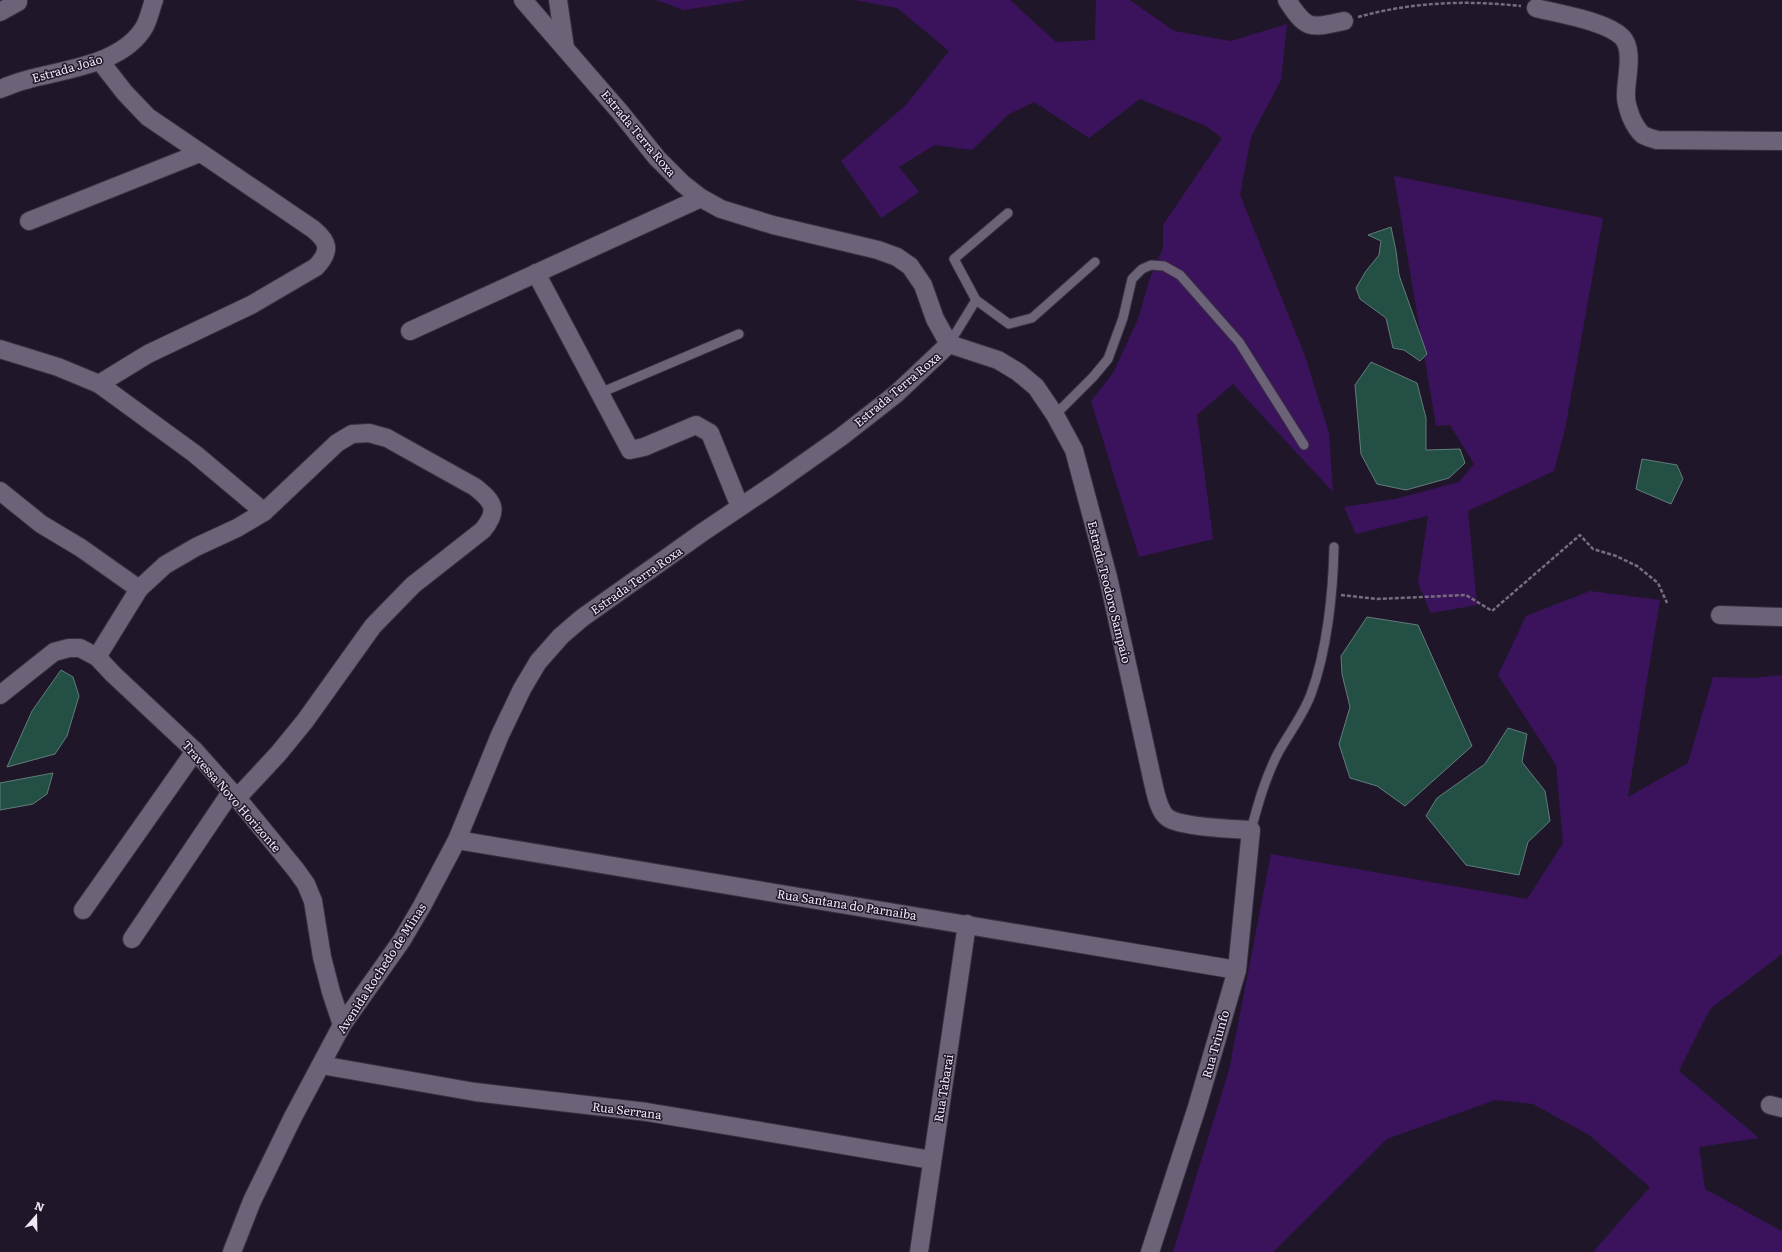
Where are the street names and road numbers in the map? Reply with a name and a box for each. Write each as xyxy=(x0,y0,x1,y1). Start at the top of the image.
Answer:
street label: Estrada João xyxy=(30,49,104,87)
street label: Estrada Terra Roxa xyxy=(597,86,681,181)
street label: Estrada Terra Roxa xyxy=(850,347,945,431)
street label: Estrada Teodoro Sampaio xyxy=(1084,519,1136,665)
street label: Estrada Terra Roxa xyxy=(586,541,686,619)
street label: Travessa Novo Horizonte xyxy=(178,736,286,856)
street label: Rua Santana do Parnaiba xyxy=(776,884,919,924)
street label: Avenida Rochedo de Minas xyxy=(332,899,430,1037)
street label: Rua Triunfo xyxy=(1197,1008,1233,1080)
street label: Rua Tabarai xyxy=(929,1053,957,1123)
street label: Rua Serrana xyxy=(591,1097,663,1123)

